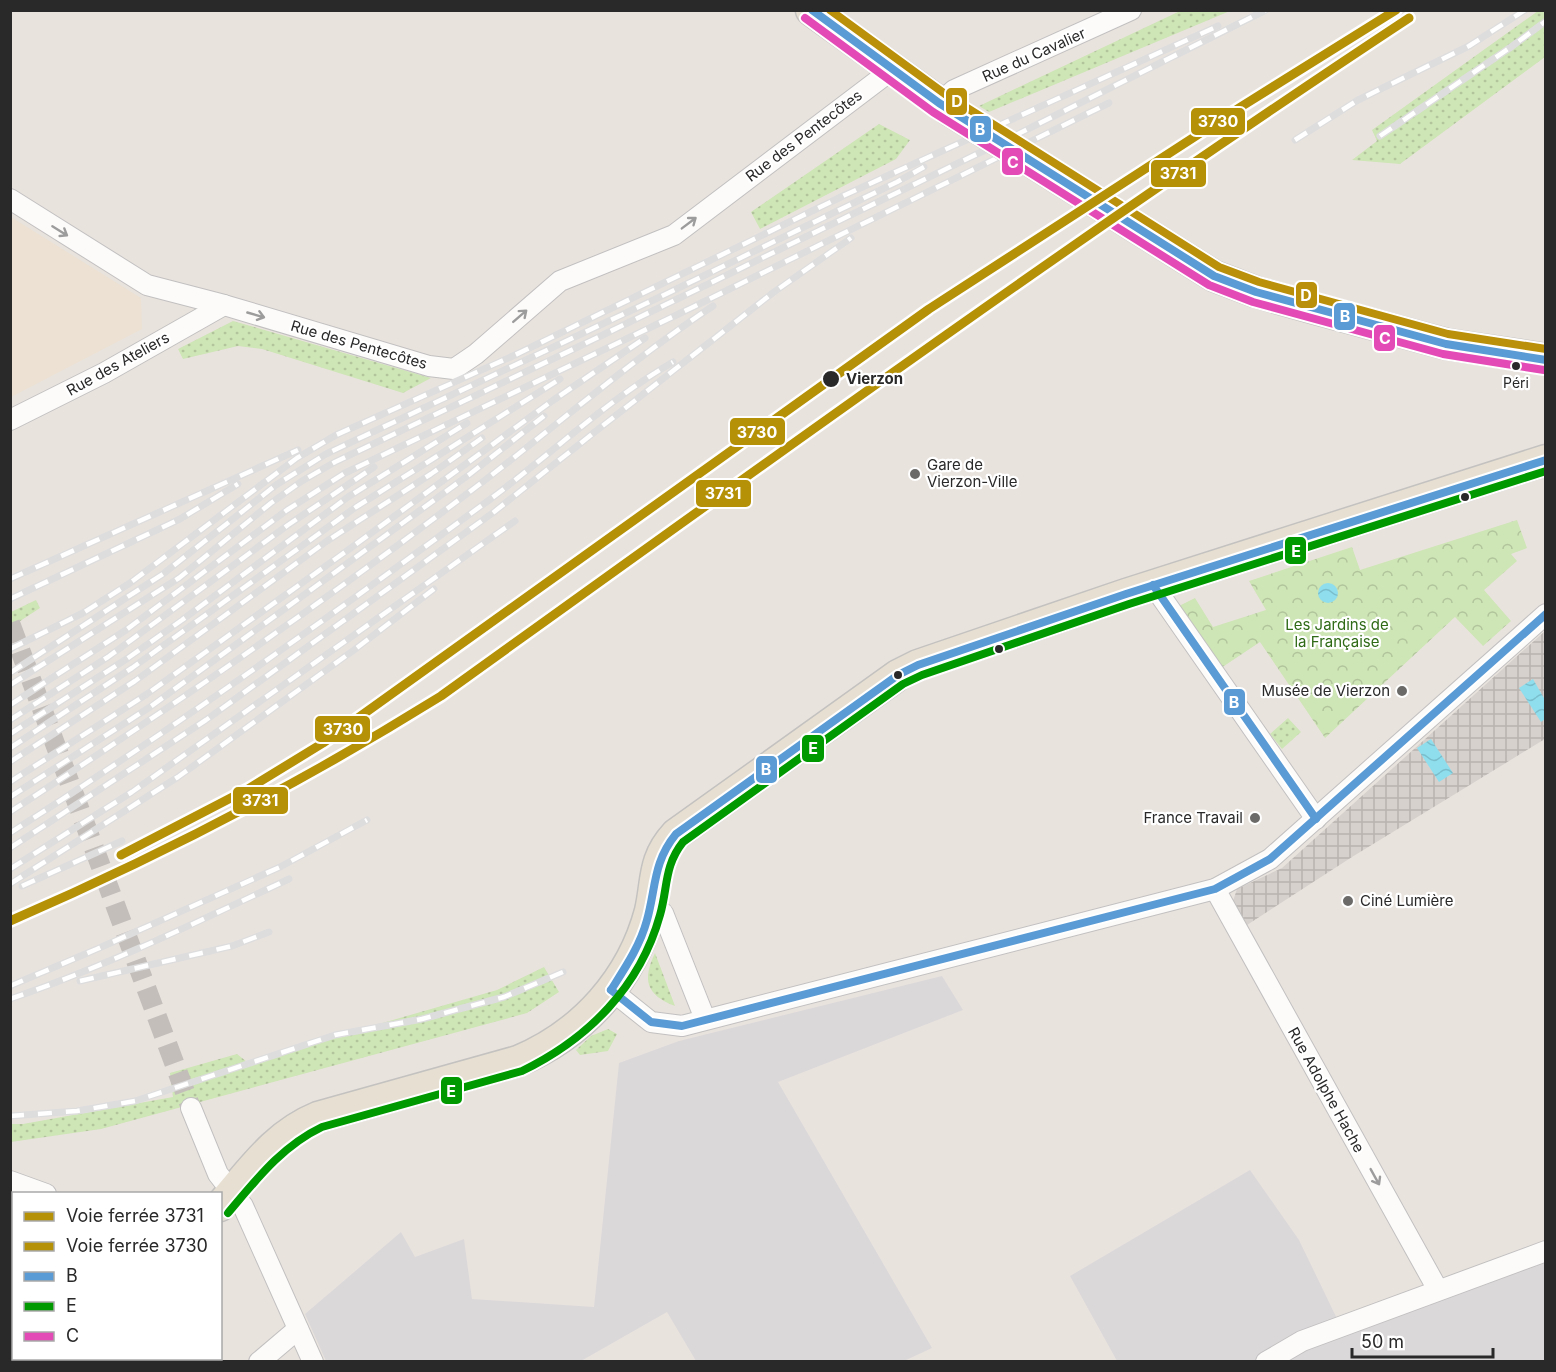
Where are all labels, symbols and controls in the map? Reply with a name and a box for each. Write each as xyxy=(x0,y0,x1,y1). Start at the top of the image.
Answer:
street label: Rue du Cavalier xyxy=(979,23,1089,86)
street label: Rue des Pentecôtes xyxy=(742,85,866,186)
line badge: D xyxy=(945,87,968,116)
text: D xyxy=(951,91,963,111)
line badge: 3730 xyxy=(1190,107,1246,136)
text: 3730 xyxy=(1198,111,1238,131)
line badge: B xyxy=(969,115,992,143)
text: B xyxy=(975,119,985,139)
line badge: C xyxy=(1001,147,1024,176)
text: C xyxy=(1007,152,1019,172)
line badge: 3731 xyxy=(1150,159,1207,188)
text: 3731 xyxy=(1160,163,1196,183)
one-way arrow xyxy=(681,217,697,230)
one-way arrow xyxy=(51,225,68,237)
line badge: D xyxy=(1295,281,1318,309)
text: D xyxy=(1300,285,1312,305)
line badge: B xyxy=(1333,302,1356,331)
text: B xyxy=(1340,306,1350,326)
one-way arrow xyxy=(512,309,527,323)
one-way arrow xyxy=(247,310,266,321)
street label: Rue des Pentecôtes xyxy=(289,316,430,373)
line badge: C xyxy=(1373,324,1396,352)
street label: Rue des Ateliers xyxy=(63,327,173,400)
text: C xyxy=(1379,328,1391,348)
marker: Péri xyxy=(1510,360,1522,372)
marker: Vierzon xyxy=(821,369,841,389)
place label: Vierzon xyxy=(846,369,903,388)
place label: Péri xyxy=(1503,374,1529,391)
line badge: 3730 xyxy=(729,417,786,446)
text: 3730 xyxy=(737,422,777,442)
place label: Gare de Vierzon-Ville xyxy=(927,455,1017,491)
marker: Gare de Vierzon-Ville xyxy=(908,467,922,481)
line badge: 3731 xyxy=(695,479,752,508)
text: 3731 xyxy=(705,483,741,503)
unlabelled marker xyxy=(1459,491,1471,503)
line badge: E xyxy=(1284,536,1307,565)
text: E xyxy=(1291,541,1301,561)
park label: Les Jardins de la Française xyxy=(1285,615,1389,651)
unlabelled marker xyxy=(993,643,1005,655)
unlabelled marker xyxy=(892,669,904,681)
place label: Musée de Vierzon xyxy=(1262,681,1390,700)
marker: Musée de Vierzon xyxy=(1395,684,1409,698)
line badge: B xyxy=(1223,688,1246,716)
text: B xyxy=(1229,692,1239,712)
line badge: 3730 xyxy=(314,715,371,743)
text: 3730 xyxy=(323,719,363,739)
line badge: E xyxy=(801,734,825,763)
text: E xyxy=(808,738,818,758)
line badge: B xyxy=(755,755,778,784)
text: B xyxy=(761,759,771,779)
line badge: 3731 xyxy=(232,786,289,815)
text: 3731 xyxy=(242,790,278,810)
place label: France Travail xyxy=(1143,808,1243,827)
marker: France Travail xyxy=(1248,811,1262,825)
place label: Ciné Lumière xyxy=(1360,891,1453,910)
marker: Ciné Lumière xyxy=(1341,894,1355,908)
street label: Rue Adolphe Hache xyxy=(1284,1024,1369,1156)
line badge: E xyxy=(440,1076,463,1105)
text: E xyxy=(446,1081,456,1101)
one-way arrow xyxy=(1370,1168,1381,1186)
legend xyxy=(12,1192,222,1360)
text: Voie ferrée 3731 xyxy=(66,1205,204,1226)
text: Voie ferrée 3730 xyxy=(66,1235,208,1256)
text: B xyxy=(66,1265,78,1286)
text: E xyxy=(66,1295,77,1316)
scale bar xyxy=(1352,1321,1493,1359)
text: C xyxy=(66,1325,79,1346)
text: 50 m xyxy=(1361,1331,1404,1352)

